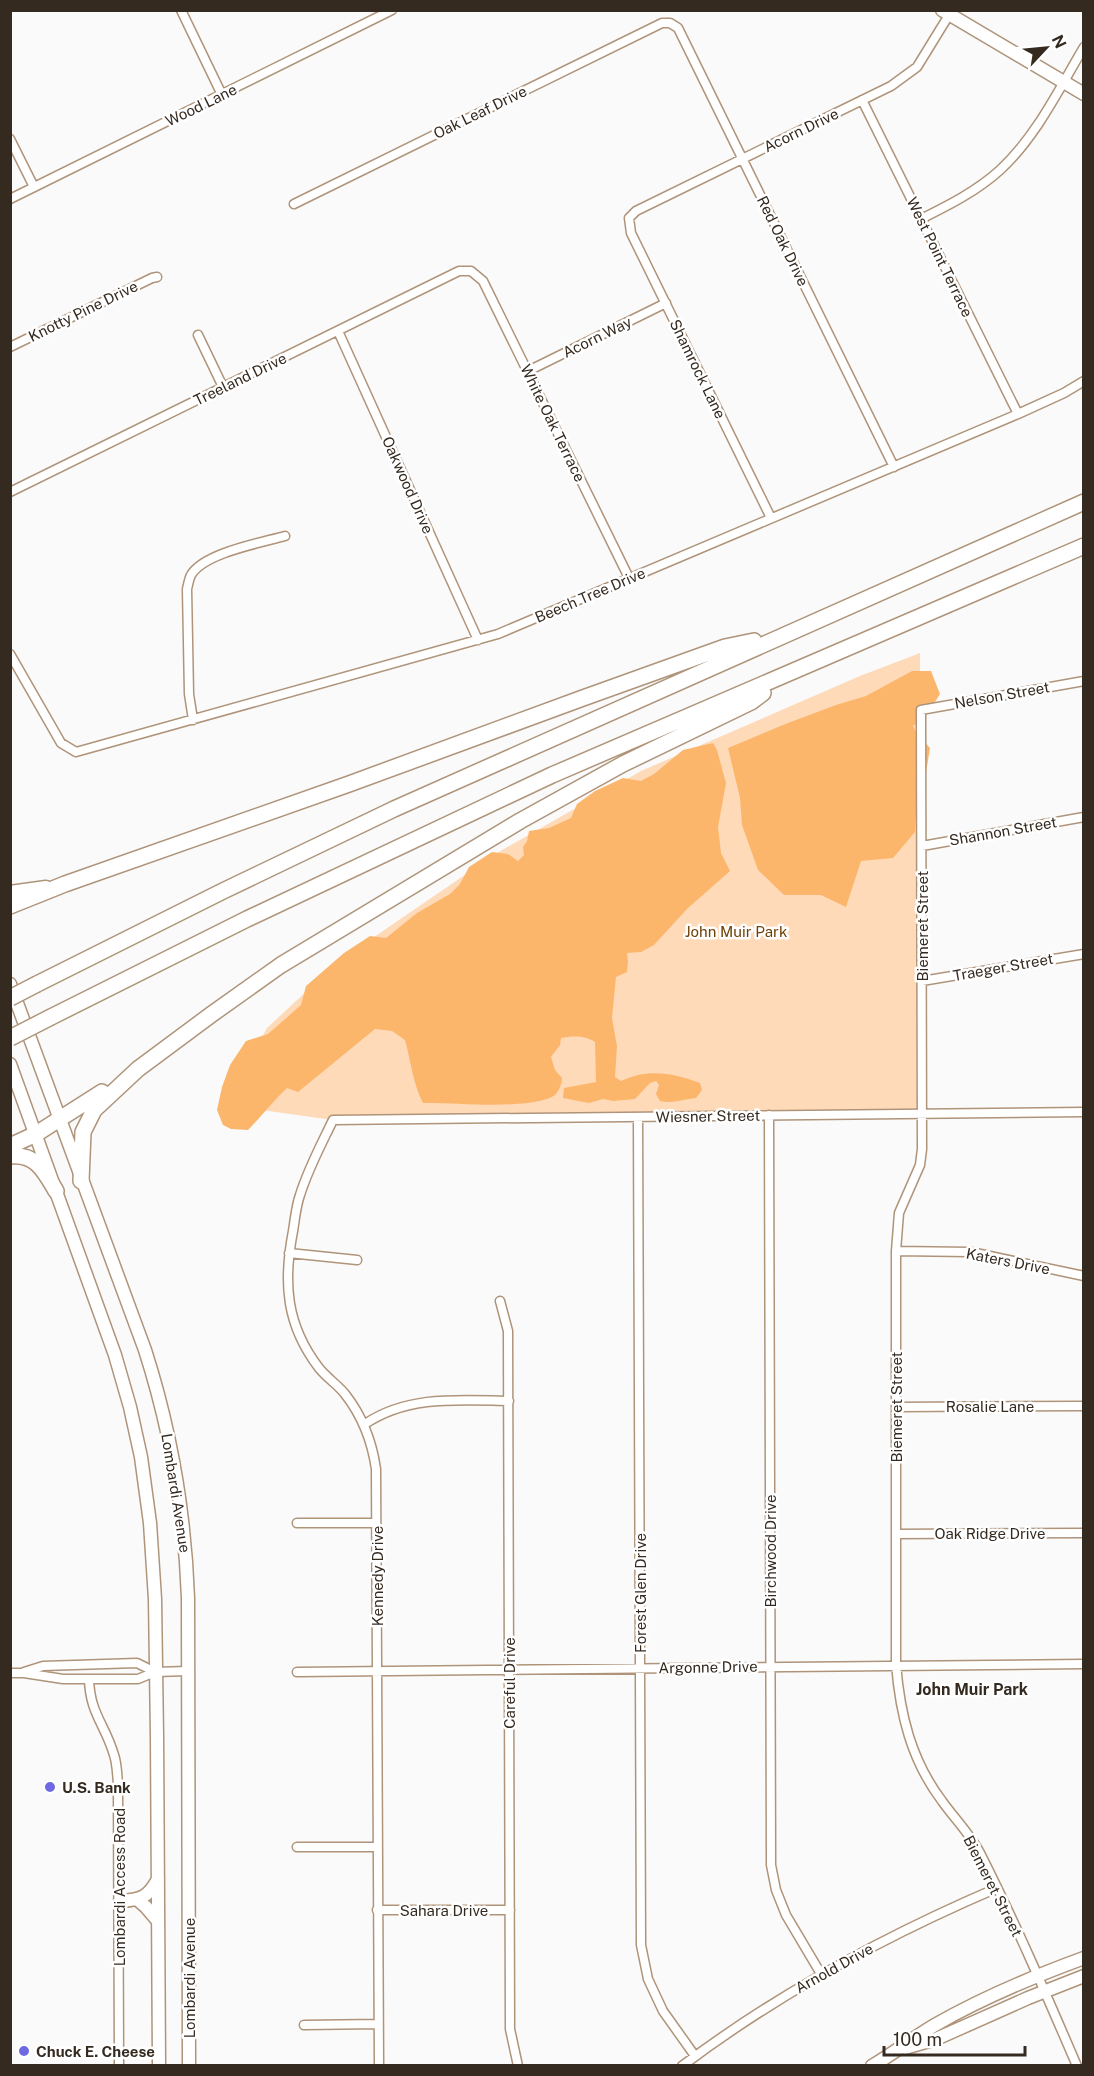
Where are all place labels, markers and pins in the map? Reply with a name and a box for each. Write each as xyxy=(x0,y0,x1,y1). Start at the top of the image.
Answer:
place label: U.S. Bank xyxy=(62,1779,131,1796)
marker: U.S. Bank xyxy=(43,1780,57,1794)
place label: Chuck E. Cheese xyxy=(36,2043,155,2060)
marker: Chuck E. Cheese xyxy=(17,2044,31,2058)

